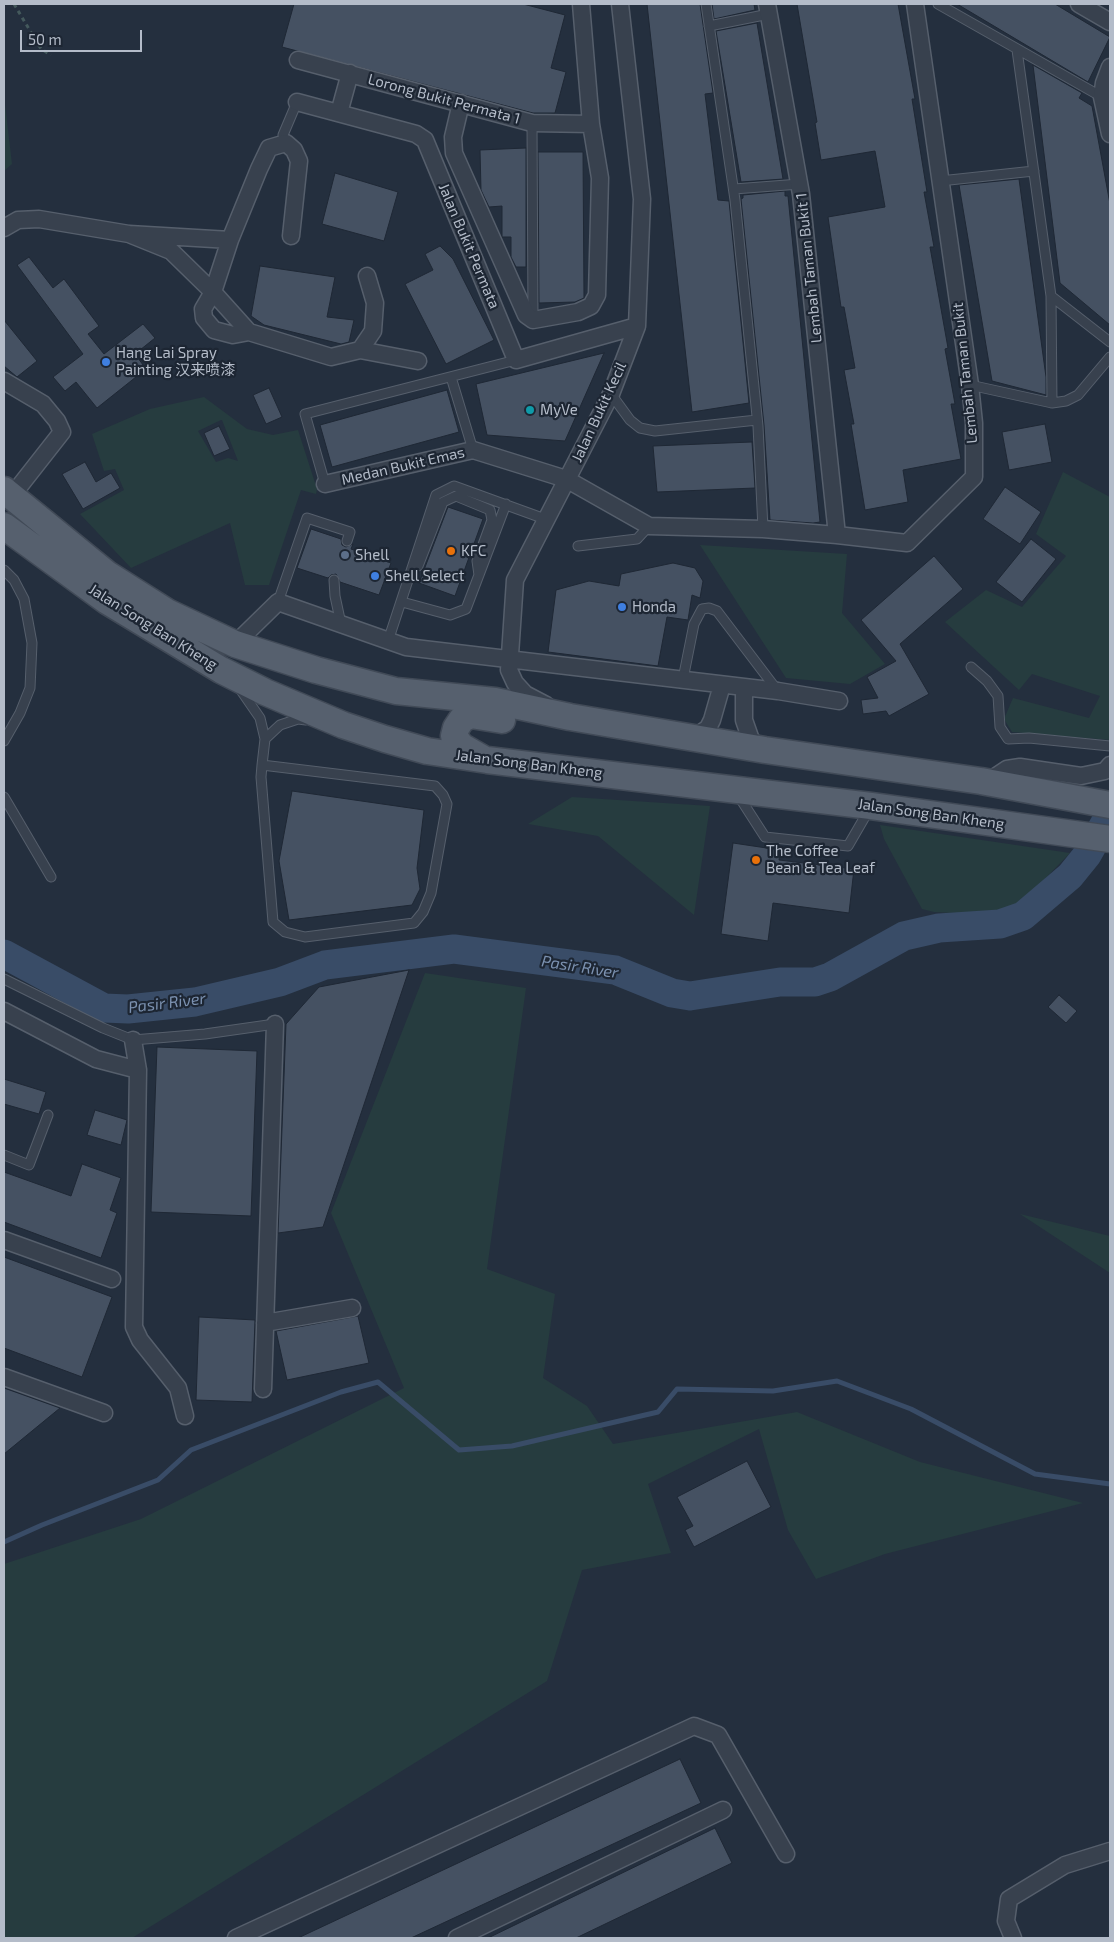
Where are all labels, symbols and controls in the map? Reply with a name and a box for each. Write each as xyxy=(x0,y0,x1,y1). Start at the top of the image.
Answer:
scale bar xyxy=(22,20,145,52)
text: 50 m xyxy=(28,30,62,48)
street label: Lorong Bukit Permata 1 xyxy=(366,70,522,128)
street label: Jalan Bukit Permata xyxy=(434,181,504,311)
street label: Lembah Taman Bukit 1 xyxy=(792,192,826,344)
street label: Lembah Taman Bukit xyxy=(949,302,981,444)
place label: Hang Lai Spray Painting 汉来喷漆 xyxy=(116,344,235,379)
marker: Hang Lai Spray Painting 汉来喷漆 xyxy=(100,356,112,368)
street label: Jalan Bukit Kecil xyxy=(568,359,630,465)
place label: MyVe xyxy=(540,401,578,419)
marker: MyVe xyxy=(524,404,536,416)
street label: Medan Bukit Emas xyxy=(340,443,466,489)
place label: KFC xyxy=(461,542,486,560)
marker: KFC xyxy=(445,545,457,557)
place label: Shell xyxy=(355,546,389,564)
marker: Shell xyxy=(339,549,351,561)
place label: Shell Select xyxy=(385,567,464,585)
marker: Shell Select xyxy=(369,570,381,582)
street label: Jalan Song Ban Kheng xyxy=(86,580,220,674)
place label: Honda xyxy=(632,598,676,616)
marker: Honda xyxy=(616,601,628,613)
street label: Jalan Song Ban Kheng xyxy=(455,746,603,782)
street label: Jalan Song Ban Kheng xyxy=(857,795,1005,833)
place label: The Coffee Bean & Tea Leaf xyxy=(766,842,875,877)
marker: The Coffee Bean & Tea Leaf xyxy=(750,854,762,866)
water label: Pasir River xyxy=(540,951,620,983)
water label: Pasir River xyxy=(127,989,207,1017)

